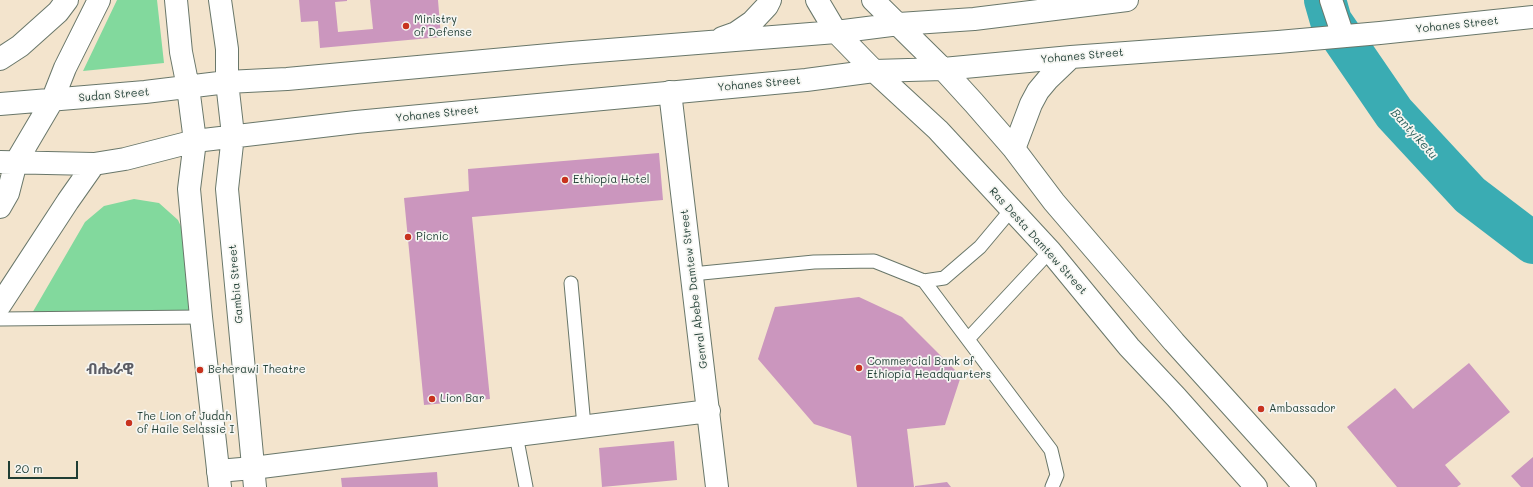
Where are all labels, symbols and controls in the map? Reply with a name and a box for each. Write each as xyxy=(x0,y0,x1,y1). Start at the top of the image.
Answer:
place label: Ministry of Defense xyxy=(414,13,472,39)
street label: Yohanes Street xyxy=(1415,14,1499,36)
marker: Ministry of Defense xyxy=(401,21,411,31)
street label: Yohanes Street xyxy=(1040,46,1124,66)
street label: Yohanes Street xyxy=(717,74,801,94)
street label: Sudan Street xyxy=(78,85,150,105)
street label: Yohanes Street xyxy=(395,103,479,125)
water label: Bantyiketu xyxy=(1388,106,1440,162)
place label: Ethiopia Hotel xyxy=(573,173,650,187)
marker: Ethiopia Hotel xyxy=(560,175,570,185)
street label: Ras Desta Damtew Street xyxy=(986,185,1090,297)
street label: Genral Abebe Damtew Street xyxy=(678,209,710,369)
place label: Picnic xyxy=(416,230,448,244)
marker: Picnic xyxy=(403,232,413,242)
street label: Gambia Street xyxy=(226,244,246,324)
place label: Commercial Bank of Ethiopia Headquarters xyxy=(867,355,991,381)
district label: ብሔራዊ xyxy=(86,360,134,378)
place label: Beherawi Theatre xyxy=(208,363,306,377)
marker: Commercial Bank of Ethiopia Headquarters xyxy=(854,363,864,373)
marker: Beherawi Theatre xyxy=(195,365,205,375)
place label: Lion Bar xyxy=(440,392,484,406)
marker: Lion Bar xyxy=(427,394,437,404)
place label: Ambassador xyxy=(1269,402,1336,416)
marker: Ambassador xyxy=(1256,404,1266,414)
place label: The Lion of Judah of Haile Selassie I xyxy=(137,410,234,436)
marker: The Lion of Judah of Haile Selassie I xyxy=(124,418,134,428)
scale bar xyxy=(10,453,80,479)
text: 20 m xyxy=(15,460,43,476)

